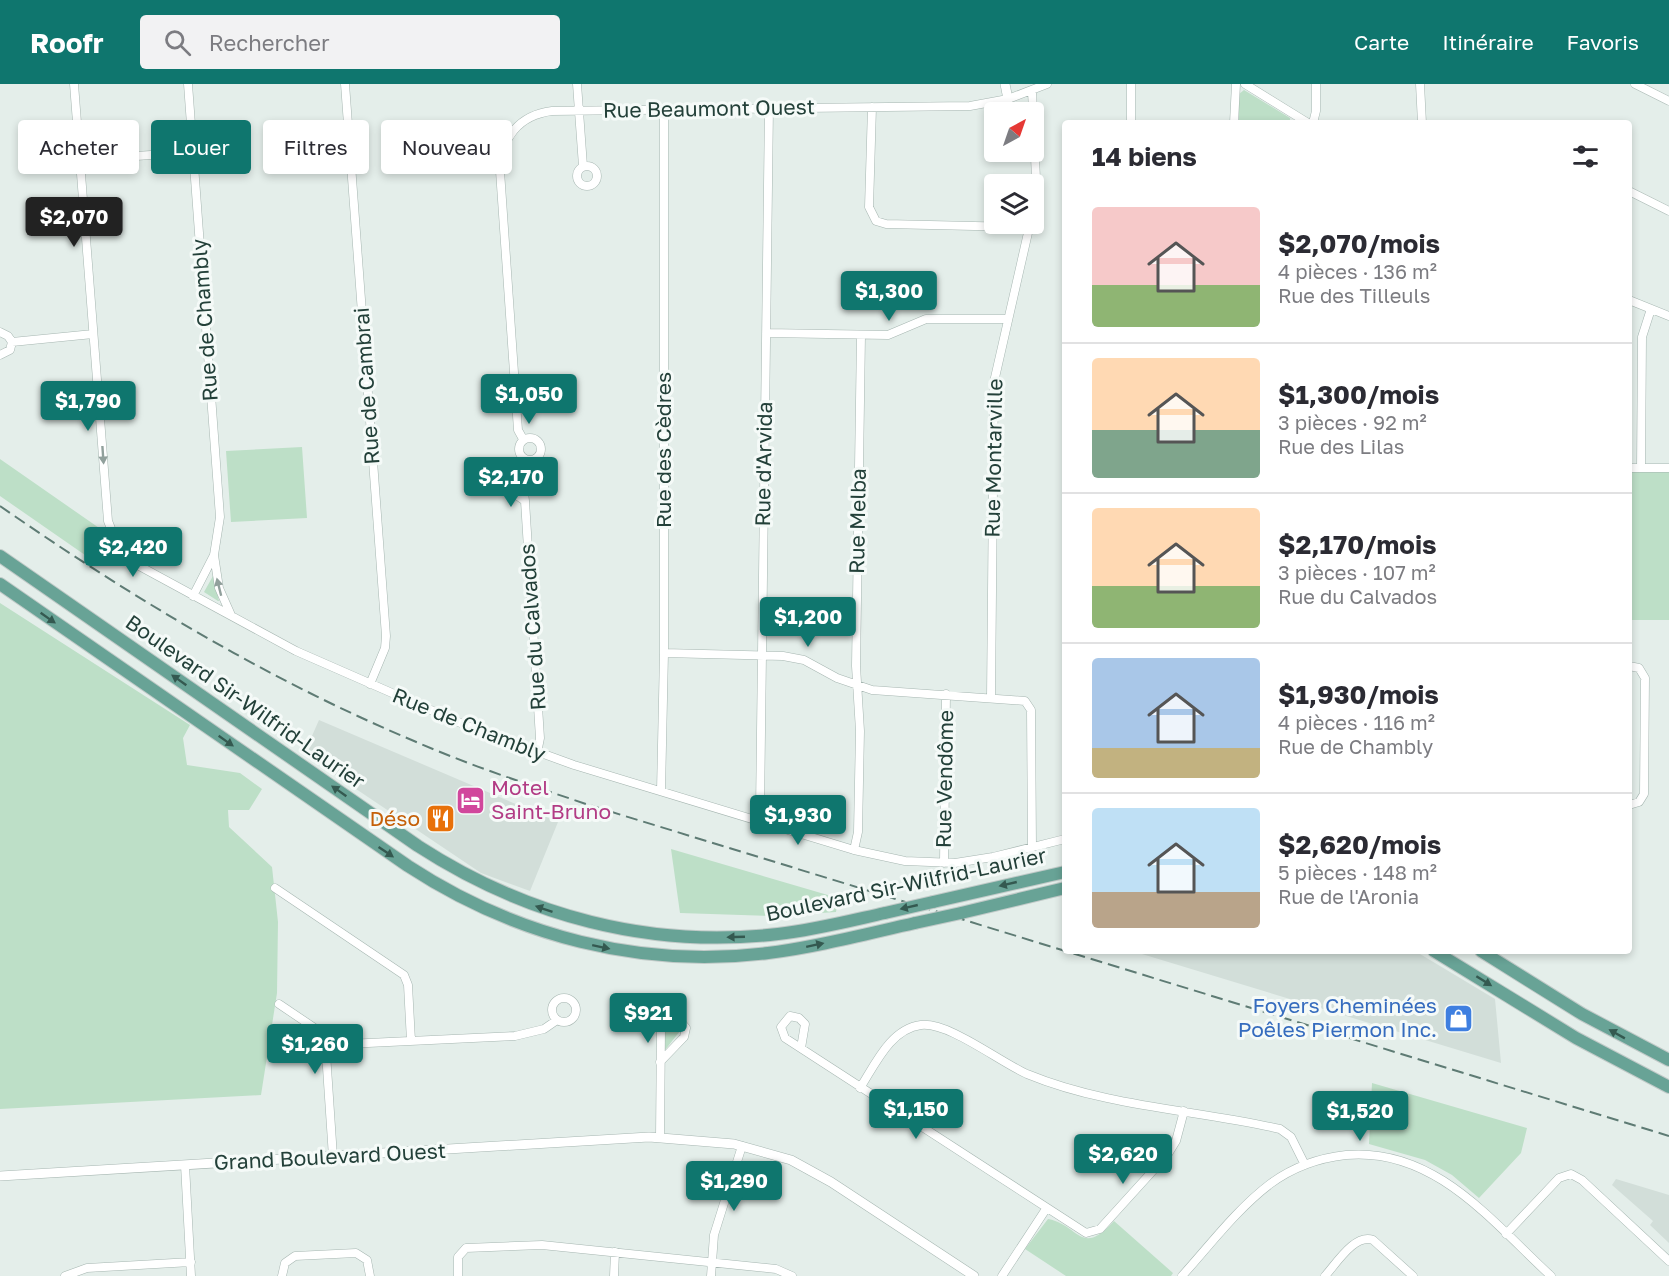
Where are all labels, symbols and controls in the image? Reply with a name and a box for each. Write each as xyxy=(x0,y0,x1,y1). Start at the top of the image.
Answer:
search box xyxy=(140,15,560,69)
text: Roofr xyxy=(30,26,104,59)
icon: search xyxy=(161,26,194,59)
text: Rechercher xyxy=(209,29,330,56)
text: Carte xyxy=(1354,29,1409,55)
text: Itinéraire xyxy=(1442,29,1534,55)
text: Favoris xyxy=(1567,29,1639,55)
street label: Rue Beaumont Ouest xyxy=(603,93,815,123)
north arrow xyxy=(984,102,1044,162)
map controls xyxy=(984,102,1044,234)
chip: Acheter xyxy=(18,120,139,174)
chip: Louer xyxy=(151,120,251,174)
chip: Filtres xyxy=(263,120,369,174)
chip: Nouveau xyxy=(381,120,512,174)
icon: filters xyxy=(1569,140,1602,173)
text: 14 biens xyxy=(1092,141,1197,172)
button: layers xyxy=(984,174,1044,234)
pin: $2,070 xyxy=(25,197,123,248)
text: $2,070 xyxy=(40,204,108,228)
text: $2,070/mois xyxy=(1278,228,1440,259)
icon: home xyxy=(1140,231,1212,303)
street label: Rue de Chambly xyxy=(185,238,223,402)
text: 4 pièces · 136 m² xyxy=(1278,259,1437,283)
pin: $1,300 xyxy=(840,271,938,322)
text: $1,300 xyxy=(855,278,923,302)
text: Rue des Tilleuls xyxy=(1278,283,1430,307)
street label: Rue de Cambrai xyxy=(348,307,384,466)
street label: Rue des Cèdres xyxy=(650,372,676,528)
pin: $1,050 xyxy=(480,374,578,425)
street label: Rue Montarville xyxy=(979,378,1007,538)
text: $1,300/mois xyxy=(1278,379,1439,410)
pin: $1,790 xyxy=(39,381,137,432)
text: $1,050 xyxy=(495,381,563,405)
icon: home xyxy=(1140,382,1212,454)
text: $1,790 xyxy=(55,388,121,412)
street label: Rue d'Arvida xyxy=(749,401,777,527)
text: 3 pièces · 92 m² xyxy=(1278,410,1427,434)
text: Rue des Lilas xyxy=(1278,434,1404,458)
one-way arrow xyxy=(98,446,107,465)
pin: $2,170 xyxy=(462,457,560,508)
text: $2,170 xyxy=(478,464,544,488)
street label: Rue Melba xyxy=(843,468,871,574)
pin: $2,420 xyxy=(84,527,182,578)
text: $2,170/mois xyxy=(1278,529,1437,560)
icon: home xyxy=(1140,532,1212,604)
text: $2,420 xyxy=(98,534,168,558)
street label: Rue du Calvados xyxy=(513,543,551,711)
text: 3 pièces · 107 m² xyxy=(1278,560,1436,584)
one-way arrow xyxy=(214,578,224,596)
text: Rue du Calvados xyxy=(1278,584,1437,608)
pin: $1,200 xyxy=(759,597,857,648)
text: $1,200 xyxy=(774,604,842,628)
street label: Boulevard Sir-Wilfrid-Laurier xyxy=(121,608,370,794)
one-way arrow xyxy=(40,612,56,623)
one-way arrow xyxy=(172,674,188,686)
text: $1,930/mois xyxy=(1278,679,1439,710)
street label: Rue de Chambly xyxy=(389,681,550,767)
icon: home xyxy=(1140,682,1212,754)
street label: Rue Vendôme xyxy=(930,710,958,848)
text: 4 pièces · 116 m² xyxy=(1278,710,1435,734)
text: Rue de Chambly xyxy=(1278,734,1433,758)
one-way arrow xyxy=(217,735,233,747)
place label: Motel Saint-Bruno xyxy=(491,774,611,824)
hotel icon: Motel Saint-Bruno xyxy=(454,784,486,816)
one-way arrow xyxy=(332,785,348,797)
pin: $1,930 xyxy=(749,795,847,846)
text: $1,930 xyxy=(764,802,832,826)
restaurant icon: Déso xyxy=(425,803,457,835)
place label: Déso xyxy=(369,805,420,831)
text: $2,620/mois xyxy=(1278,829,1441,860)
icon: home xyxy=(1140,832,1212,904)
street label: Boulevard Sir-Wilfrid-Laurier xyxy=(763,842,1048,926)
one-way arrow xyxy=(378,846,394,857)
text: 5 pièces · 148 m² xyxy=(1278,860,1437,884)
one-way arrow xyxy=(999,880,1017,890)
text: Rue de l'Aronia xyxy=(1278,884,1419,908)
one-way arrow xyxy=(899,903,918,913)
one-way arrow xyxy=(535,904,553,914)
one-way arrow xyxy=(726,933,745,942)
one-way arrow xyxy=(806,940,825,949)
one-way arrow xyxy=(592,943,611,952)
one-way arrow xyxy=(1476,976,1492,987)
place label: Foyers Cheminées Poêles Piermon Inc. xyxy=(1238,992,1437,1042)
pin: $921 xyxy=(612,993,684,1044)
text: $921 xyxy=(624,1000,672,1024)
shop icon: Foyers Cheminées Poêles Piermon Inc. xyxy=(1442,1002,1474,1034)
pin: $1,260 xyxy=(266,1024,364,1075)
one-way arrow xyxy=(1608,1029,1625,1039)
text: $1,260 xyxy=(281,1031,349,1055)
pin: $1,150 xyxy=(867,1089,965,1140)
pin: $1,520 xyxy=(1311,1091,1409,1142)
text: $1,150 xyxy=(883,1096,949,1120)
text: $1,520 xyxy=(1326,1098,1394,1122)
pin: $2,620 xyxy=(1074,1134,1172,1185)
street label: Grand Boulevard Ouest xyxy=(213,1137,447,1175)
text: $2,620 xyxy=(1088,1141,1158,1165)
pin: $1,290 xyxy=(685,1161,783,1212)
text: $1,290 xyxy=(700,1168,768,1192)

